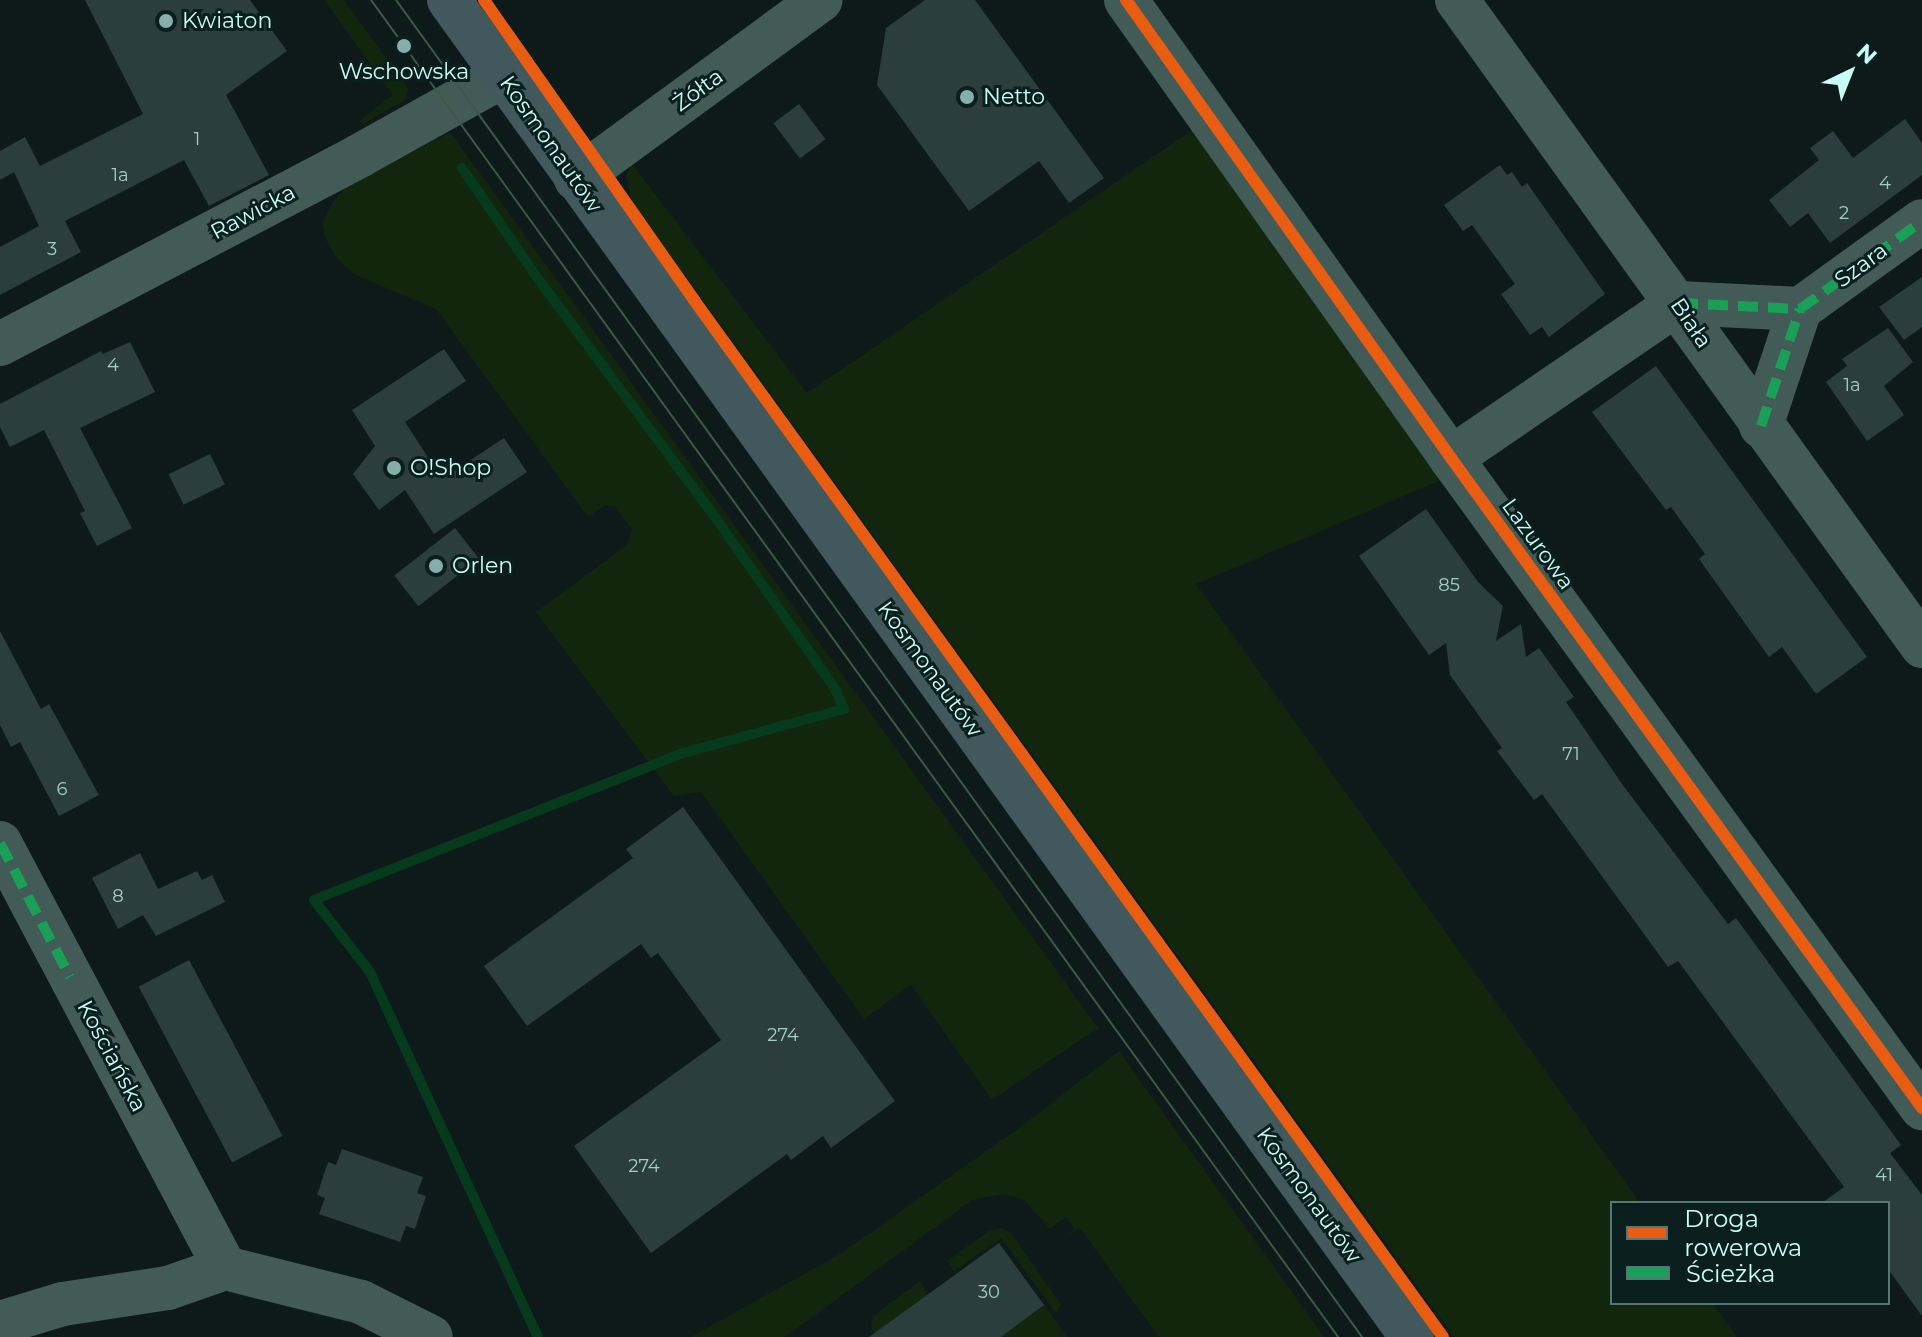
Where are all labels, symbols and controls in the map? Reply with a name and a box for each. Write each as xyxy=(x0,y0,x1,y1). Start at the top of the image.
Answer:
place label: Kwiaton xyxy=(182,8,272,34)
marker: Kwiaton xyxy=(157,12,175,30)
north arrow xyxy=(1810,32,1890,112)
marker: Wschowska xyxy=(395,37,413,55)
text: N xyxy=(1851,38,1882,70)
place label: Wschowska xyxy=(339,59,469,85)
street label: Żółta xyxy=(668,63,728,117)
street label: Kosmonautów xyxy=(494,71,608,217)
place label: Netto xyxy=(983,84,1045,110)
marker: Netto xyxy=(958,88,976,106)
house number: 1 xyxy=(194,128,200,150)
house number: 1a xyxy=(111,164,129,186)
house number: 4 xyxy=(1879,172,1891,194)
street label: Rawicka xyxy=(206,179,300,245)
house number: 2 xyxy=(1839,202,1849,224)
street label: Szara xyxy=(1830,237,1892,293)
house number: 3 xyxy=(47,238,57,260)
street label: Biała xyxy=(1665,293,1717,353)
house number: 4 xyxy=(107,354,119,376)
house number: 1a xyxy=(1843,374,1861,396)
place label: O!Shop xyxy=(410,455,491,481)
marker: O!Shop xyxy=(385,459,403,477)
street label: Lazurowa xyxy=(1496,493,1580,595)
place label: Orlen xyxy=(452,553,513,579)
marker: Orlen xyxy=(427,557,445,575)
house number: 85 xyxy=(1438,574,1460,596)
street label: Kosmonautów xyxy=(872,596,988,742)
house number: 71 xyxy=(1562,743,1580,765)
house number: 6 xyxy=(57,778,67,800)
house number: 8 xyxy=(112,885,124,907)
street label: Kościańska xyxy=(72,996,152,1116)
house number: 274 xyxy=(767,1024,799,1046)
street label: Kosmonautów xyxy=(1251,1122,1367,1268)
house number: 274 xyxy=(628,1155,660,1177)
house number: 41 xyxy=(1875,1164,1893,1186)
legend xyxy=(1610,1201,1890,1305)
text: Droga rowerowa xyxy=(1684,1204,1802,1262)
text: Ścieżka xyxy=(1686,1259,1775,1288)
house number: 30 xyxy=(978,1281,1000,1303)

